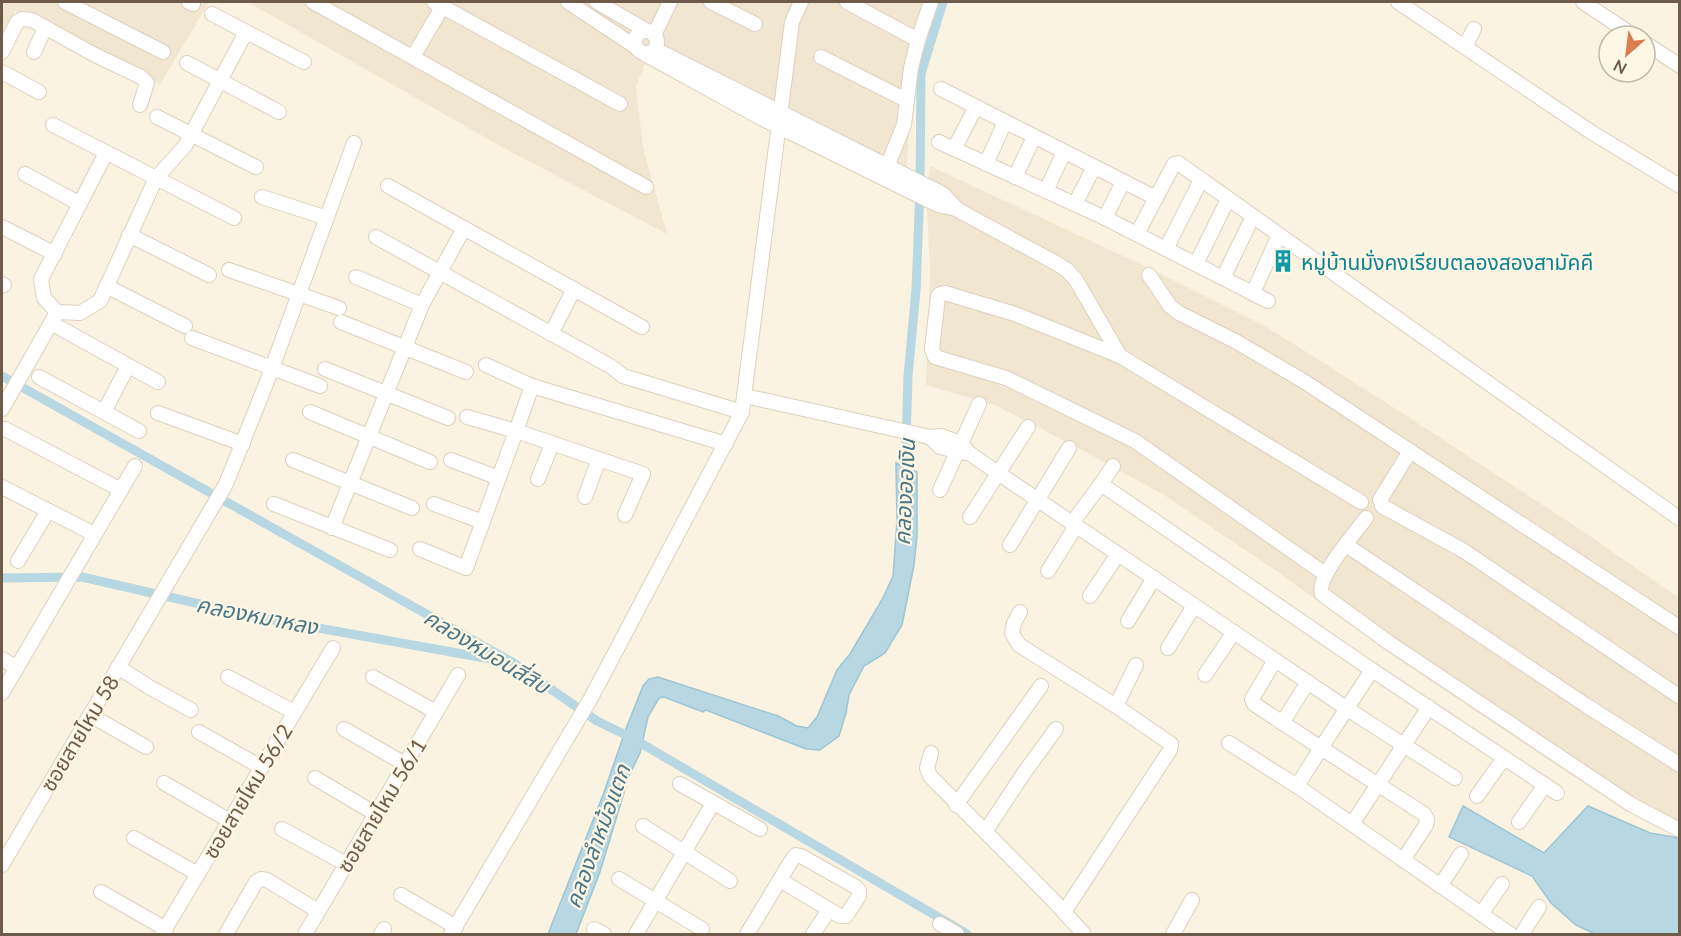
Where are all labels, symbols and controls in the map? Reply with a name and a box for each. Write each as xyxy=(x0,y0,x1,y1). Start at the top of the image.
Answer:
north arrow xyxy=(1597,24,1657,84)
text: N xyxy=(1610,56,1630,79)
building icon: หมู่บ้านมั่งคงเรียบตลองสองสามัคคี xyxy=(1270,248,1296,274)
place label: หมู่บ้านมั่งคงเรียบตลองสองสามัคคี xyxy=(1301,249,1593,276)
water label: คลองออเงิน xyxy=(888,437,920,546)
water label: คลองหมาหลง xyxy=(194,590,321,640)
water label: คลองหมอนสี่สิบ xyxy=(419,602,557,700)
street label: ซอยสายไหม 58 xyxy=(35,671,123,795)
street label: ซอยสายไหม 56/2 xyxy=(197,719,297,863)
street label: ซอยสายไหม 56/1 xyxy=(331,733,431,877)
water label: คลองลำหม้อแตก xyxy=(559,760,636,911)

